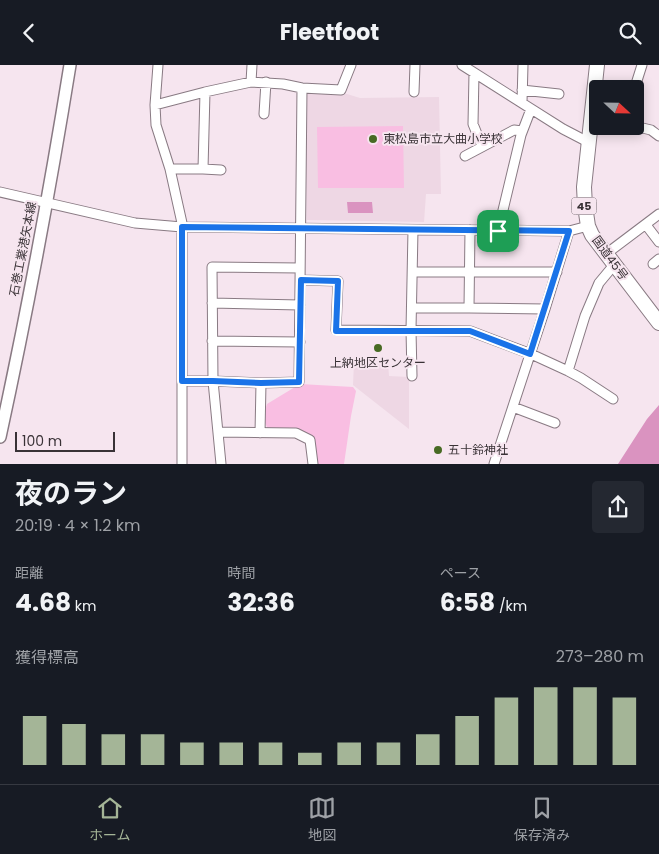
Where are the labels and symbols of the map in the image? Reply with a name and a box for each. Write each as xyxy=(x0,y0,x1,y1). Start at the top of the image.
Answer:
north arrow xyxy=(589,80,644,135)
place label: 東松島市立大曲小学校 xyxy=(383,130,503,147)
marker: 東松島市立大曲小学校 xyxy=(367,133,379,145)
road number: 45 xyxy=(572,197,596,215)
street label: 石巻工業港矢本線 xyxy=(5,200,40,298)
pin xyxy=(477,210,519,252)
street label: 国道45号 xyxy=(589,232,632,283)
marker: 上納地区センター xyxy=(372,342,384,354)
place label: 上納地区センター xyxy=(330,354,426,371)
scale bar xyxy=(15,429,115,452)
place label: 五十鈴神社 xyxy=(448,441,508,458)
marker: 五十鈴神社 xyxy=(432,444,444,456)

